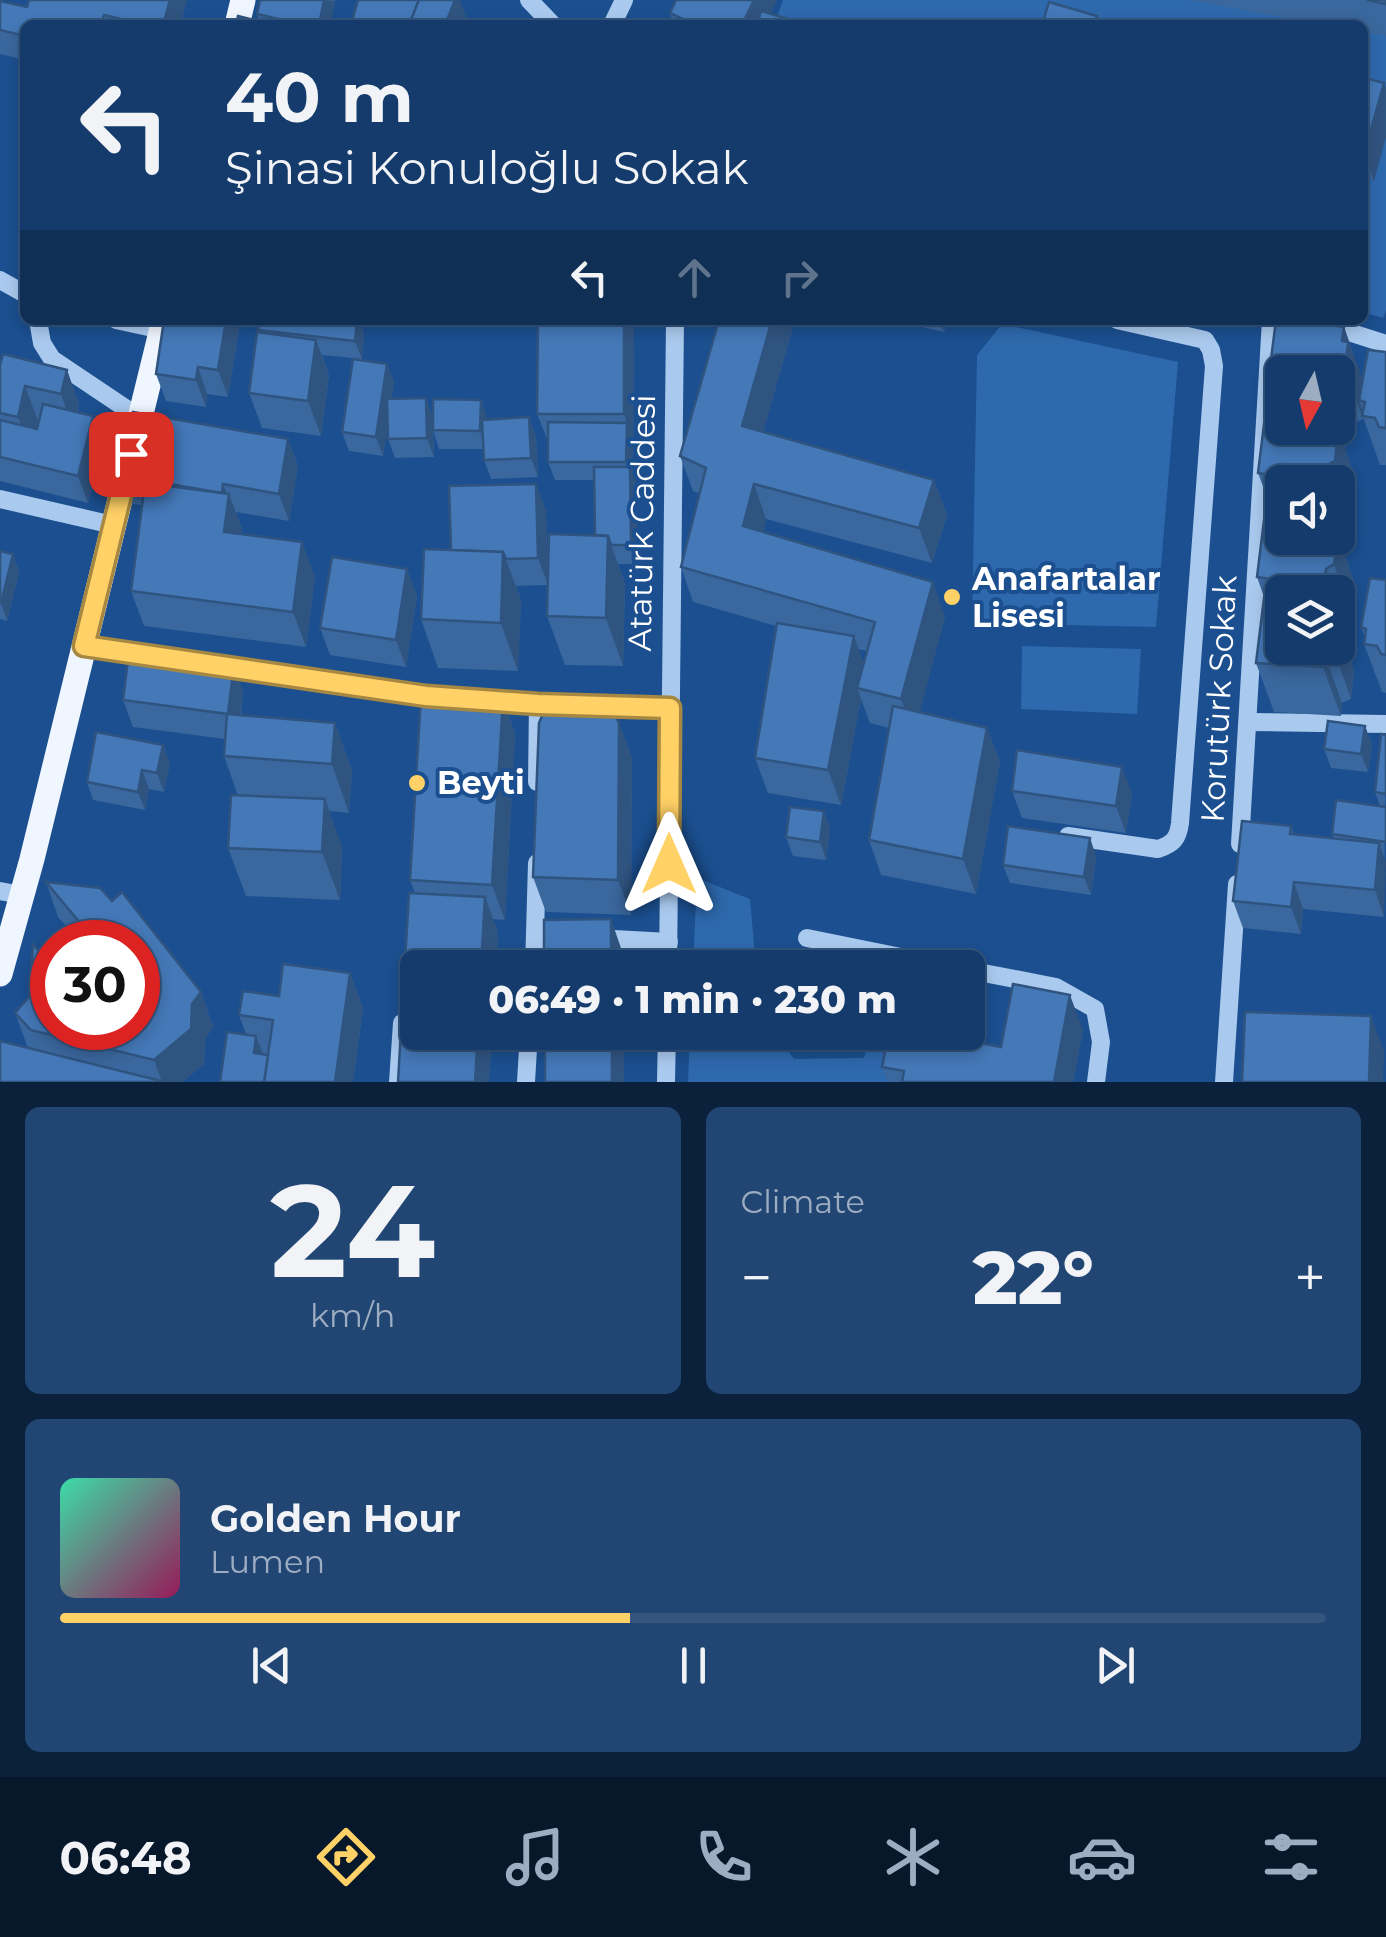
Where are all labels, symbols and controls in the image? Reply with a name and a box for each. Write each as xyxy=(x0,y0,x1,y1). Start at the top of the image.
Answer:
text: 40 m xyxy=(225,54,414,140)
icon: left xyxy=(60,60,190,190)
text: Şinasi Konuloğlu Sokak xyxy=(225,140,749,195)
icon: left xyxy=(562,250,617,305)
icon: ahead xyxy=(667,250,722,305)
icon: right xyxy=(772,250,827,305)
north arrow xyxy=(1265,355,1355,445)
map controls xyxy=(1265,355,1355,665)
street label: Atatürk Caddesi xyxy=(620,394,663,652)
pin xyxy=(89,412,174,497)
icon: arrive xyxy=(104,427,159,482)
button: sound xyxy=(1265,465,1355,555)
place label: Anafartalar Lisesi xyxy=(971,559,1161,635)
street label: Korutürk Sokak xyxy=(1193,574,1244,824)
button: layers xyxy=(1265,575,1355,665)
marker: Anafartalar Lisesi xyxy=(941,586,963,608)
place label: Beyti xyxy=(437,763,525,802)
marker: Beyti xyxy=(406,772,428,794)
position arrow xyxy=(617,812,721,916)
speed limit sign: 30 xyxy=(30,920,160,1050)
text: 06:49 · 1 min · 230 m xyxy=(488,976,897,1023)
text: 24 xyxy=(270,1151,435,1310)
text: Climate xyxy=(741,1182,865,1221)
text: 22° xyxy=(973,1231,1094,1323)
text: − xyxy=(741,1244,772,1311)
text: + xyxy=(1294,1244,1326,1311)
text: km/h xyxy=(310,1296,395,1335)
text: Golden Hour xyxy=(210,1495,461,1542)
text: Lumen xyxy=(210,1542,325,1581)
icon: previous xyxy=(244,1638,299,1693)
icon: pause xyxy=(666,1638,721,1693)
icon: next xyxy=(1088,1638,1143,1693)
icon: directions xyxy=(311,1822,381,1892)
icon: music xyxy=(500,1822,570,1892)
icon: phone xyxy=(689,1822,759,1892)
icon: climate xyxy=(878,1822,948,1892)
icon: car xyxy=(1067,1822,1137,1892)
icon: filters xyxy=(1256,1822,1326,1892)
text: 06:48 xyxy=(60,1830,192,1885)

